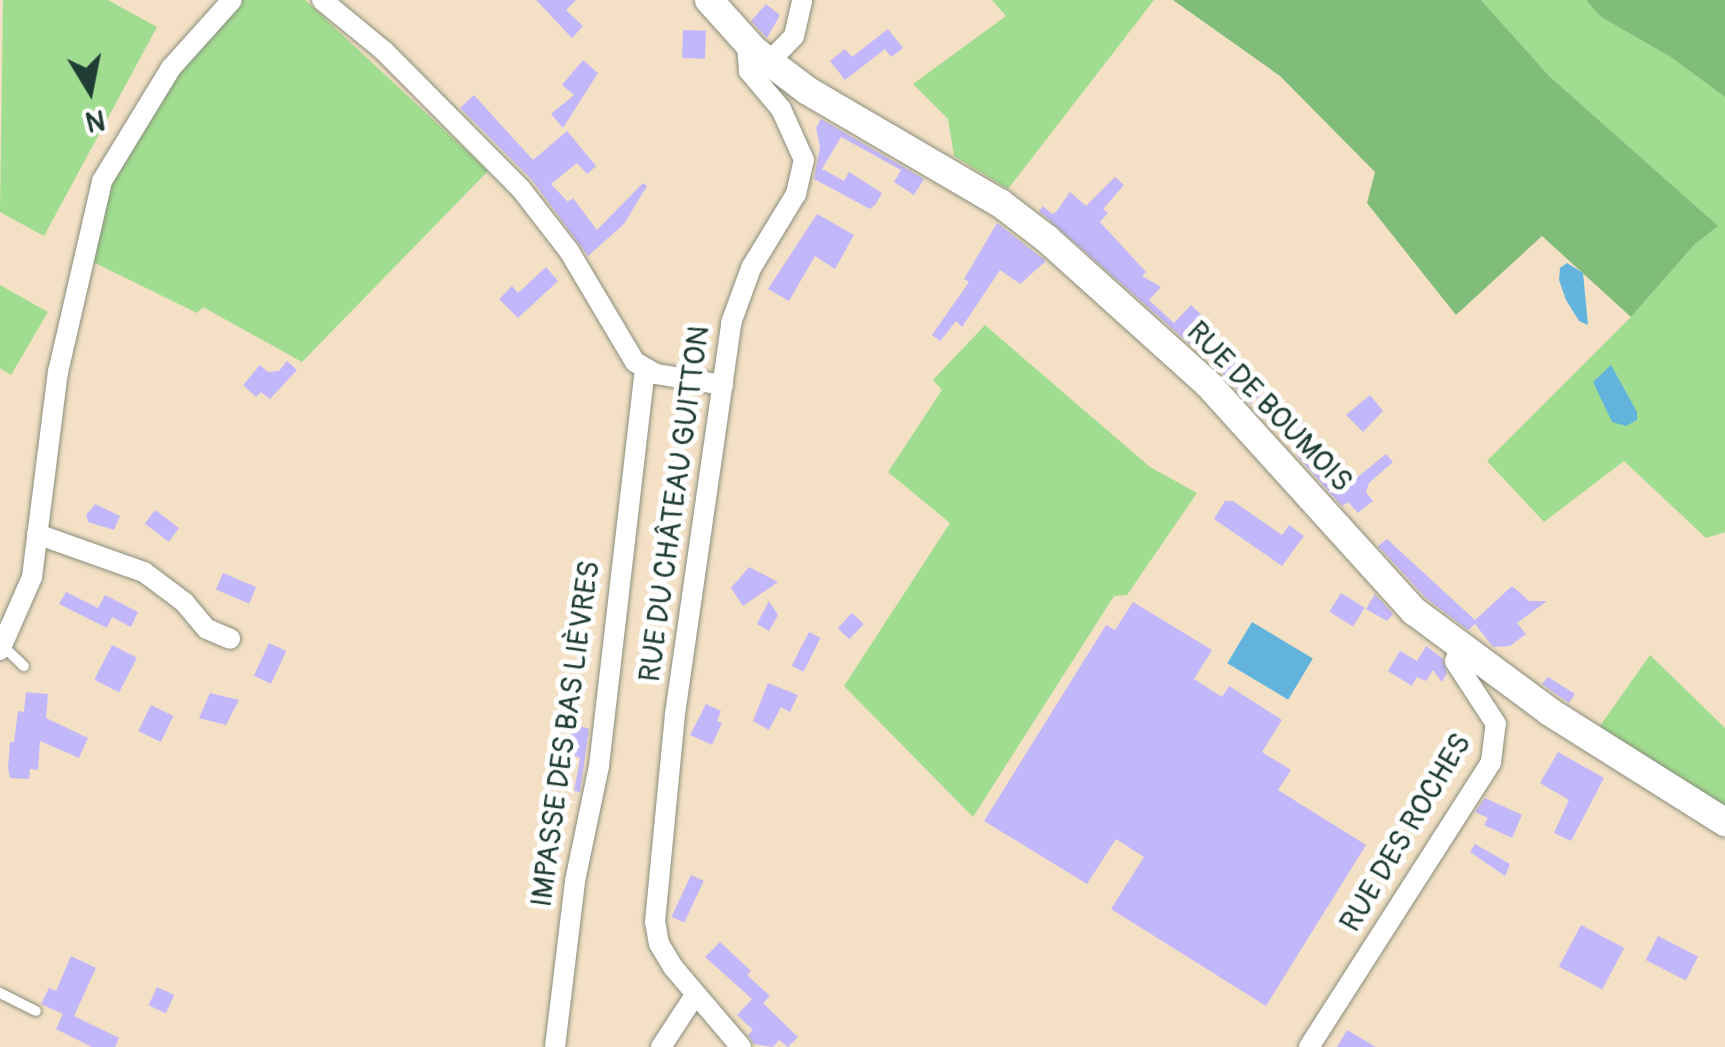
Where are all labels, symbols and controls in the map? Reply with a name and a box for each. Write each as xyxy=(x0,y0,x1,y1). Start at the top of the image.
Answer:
north arrow xyxy=(40,40,140,140)
text: N xyxy=(83,101,108,139)
street label: RUE DE BOUMOIS xyxy=(1179,314,1359,500)
street label: RUE DU CHÂTEAU GUITTON xyxy=(632,324,718,684)
street label: IMPASSE DES BAS LIÈVRES xyxy=(524,559,608,909)
street label: RUE DES ROCHES xyxy=(1333,727,1479,939)

